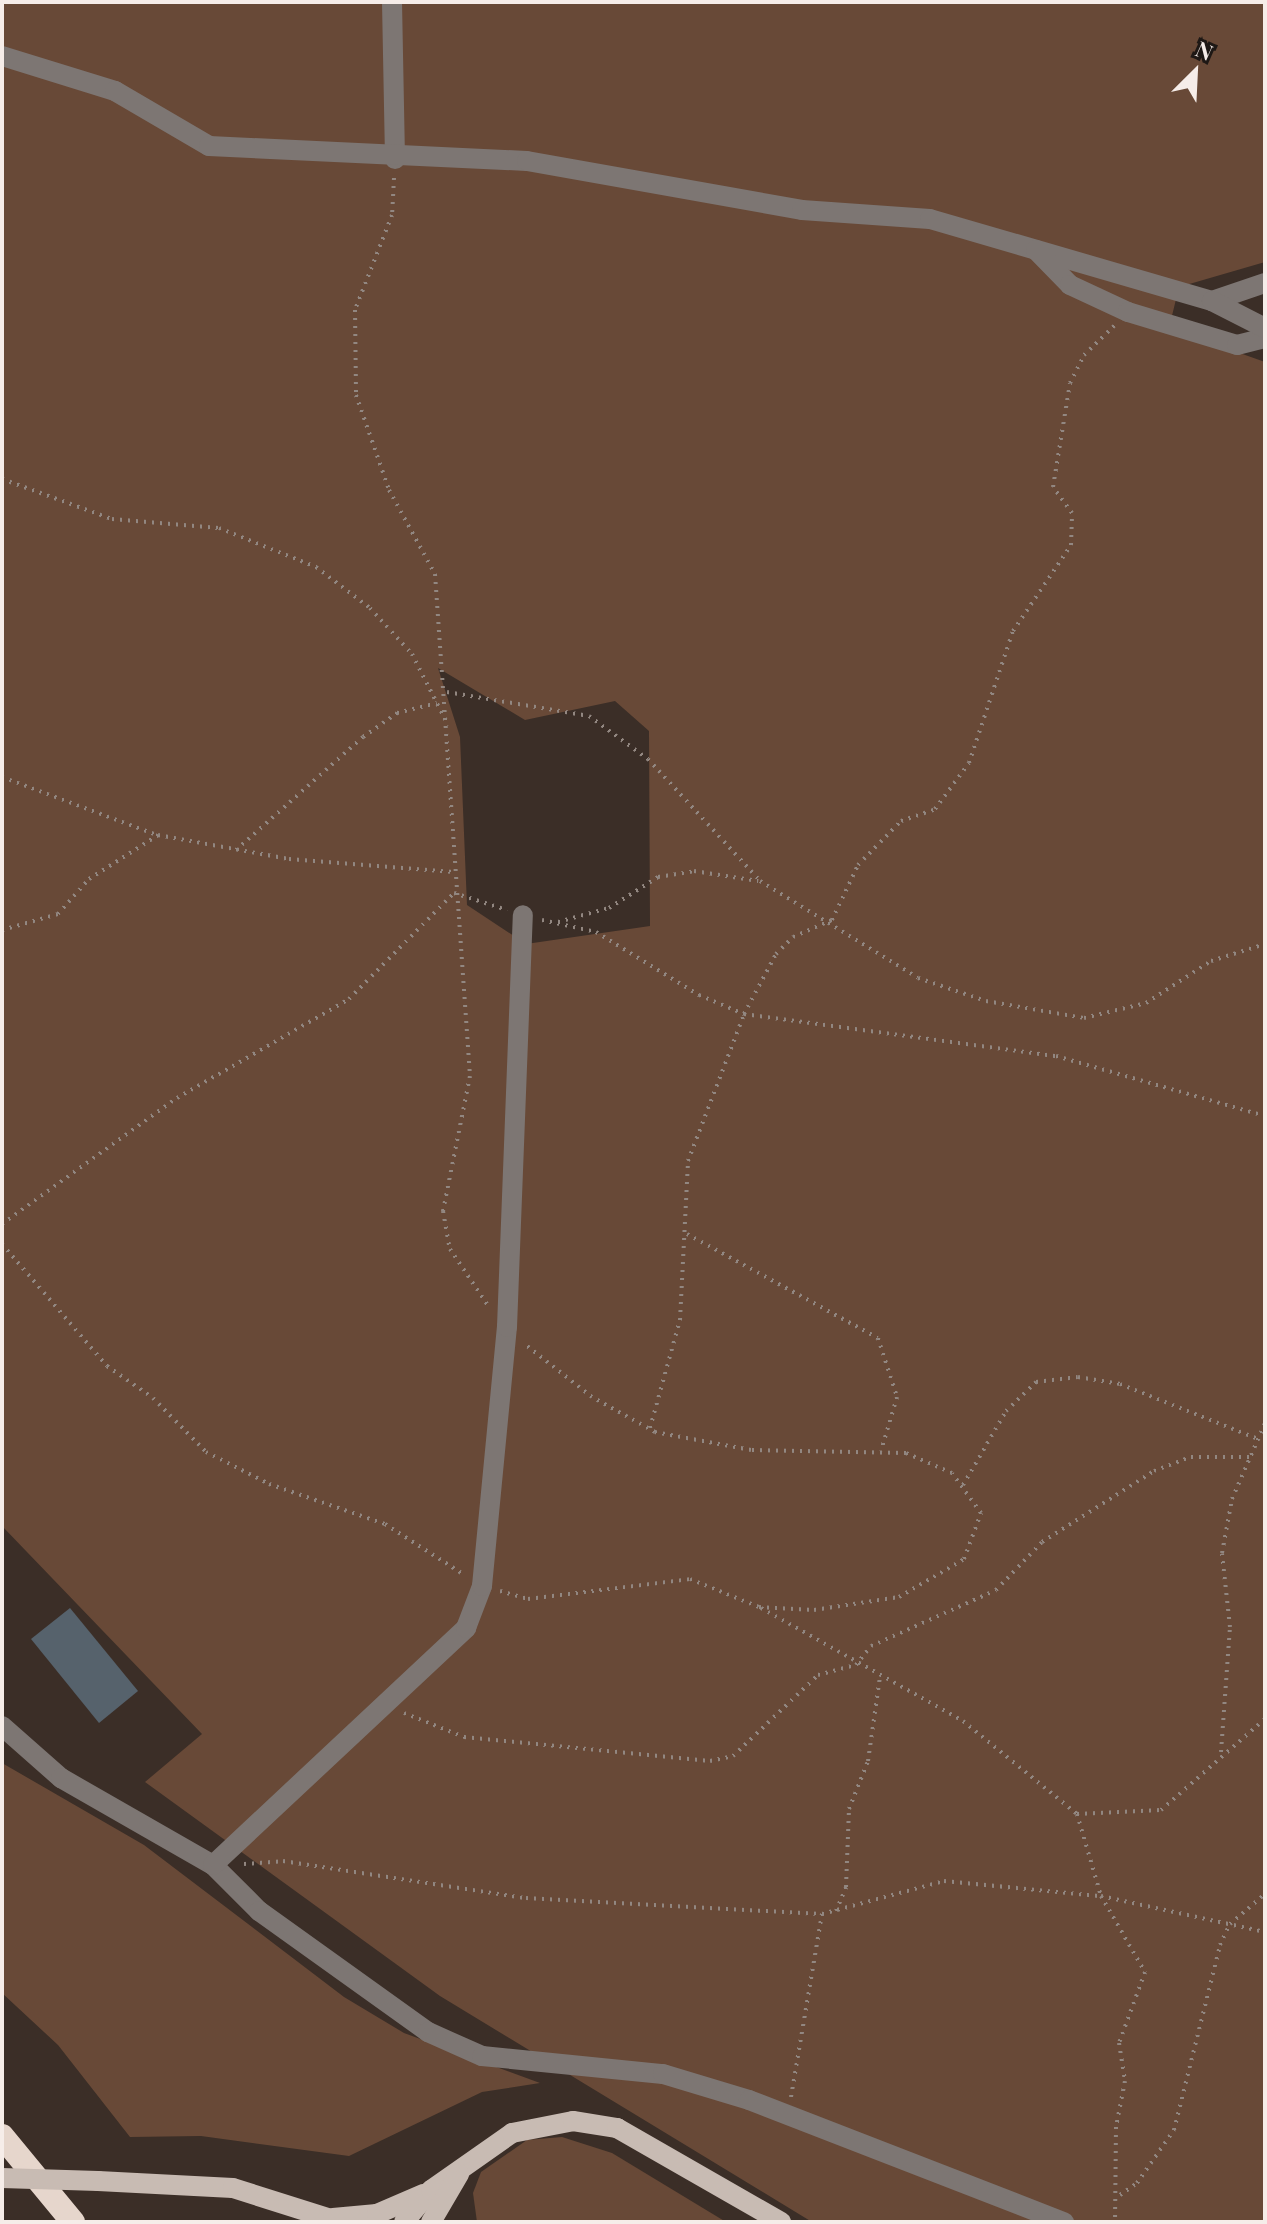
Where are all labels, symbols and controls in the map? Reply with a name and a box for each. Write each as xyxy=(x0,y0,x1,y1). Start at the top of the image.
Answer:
north arrow xyxy=(1155,32,1235,112)
text: N xyxy=(1191,33,1218,67)

